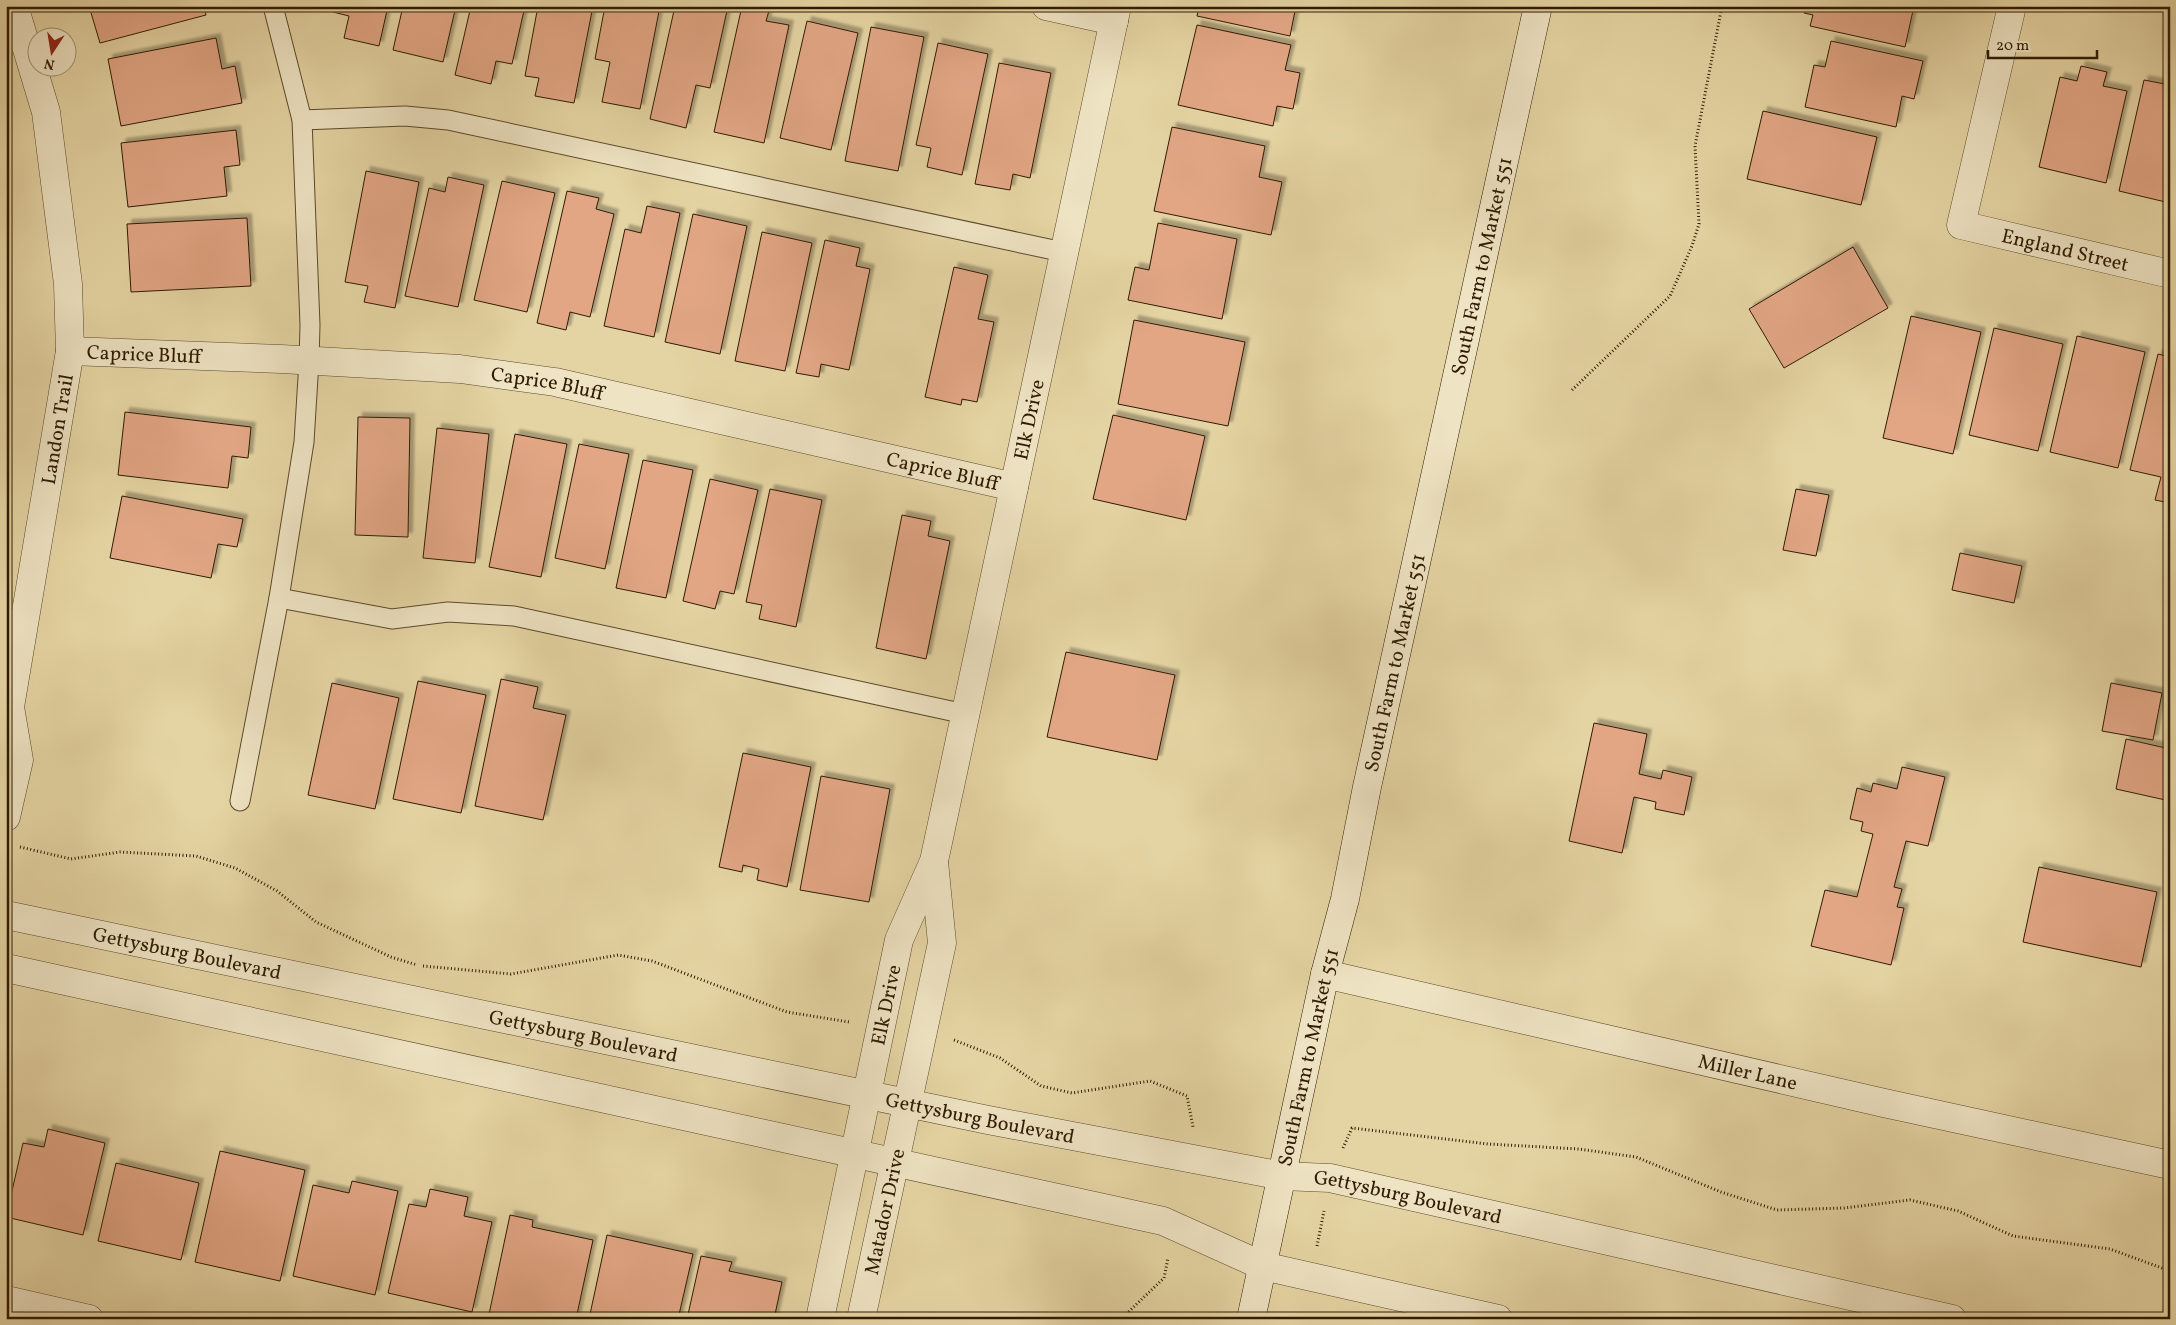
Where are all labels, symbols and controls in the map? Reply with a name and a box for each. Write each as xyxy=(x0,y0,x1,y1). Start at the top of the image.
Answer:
north arrow xyxy=(28,28,78,78)
scale bar xyxy=(1988,28,2097,60)
text: 20 m xyxy=(1996,36,2029,57)
text: N xyxy=(43,53,57,74)
street label: South Farm to Market 551 xyxy=(1446,155,1521,378)
street label: England Street xyxy=(1998,223,2131,280)
street label: Caprice Bluff xyxy=(86,340,203,372)
street label: Caprice Bluff xyxy=(489,361,608,409)
street label: Landon Trail xyxy=(36,372,82,487)
street label: Elk Drive xyxy=(1008,377,1053,463)
street label: Caprice Bluff xyxy=(883,446,1003,499)
street label: South Farm to Market 551 xyxy=(1359,551,1434,775)
street label: Gettysburg Boulevard xyxy=(90,921,284,988)
street label: South Farm to Market 551 xyxy=(1272,945,1347,1169)
street label: Elk Drive xyxy=(865,962,910,1048)
street label: Gettysburg Boulevard xyxy=(486,1004,680,1071)
street label: Miller Lane xyxy=(1695,1049,1800,1099)
street label: Gettysburg Boulevard xyxy=(883,1087,1077,1152)
street label: Matador Drive xyxy=(859,1146,913,1278)
street label: Gettysburg Boulevard xyxy=(1313,1165,1504,1233)

